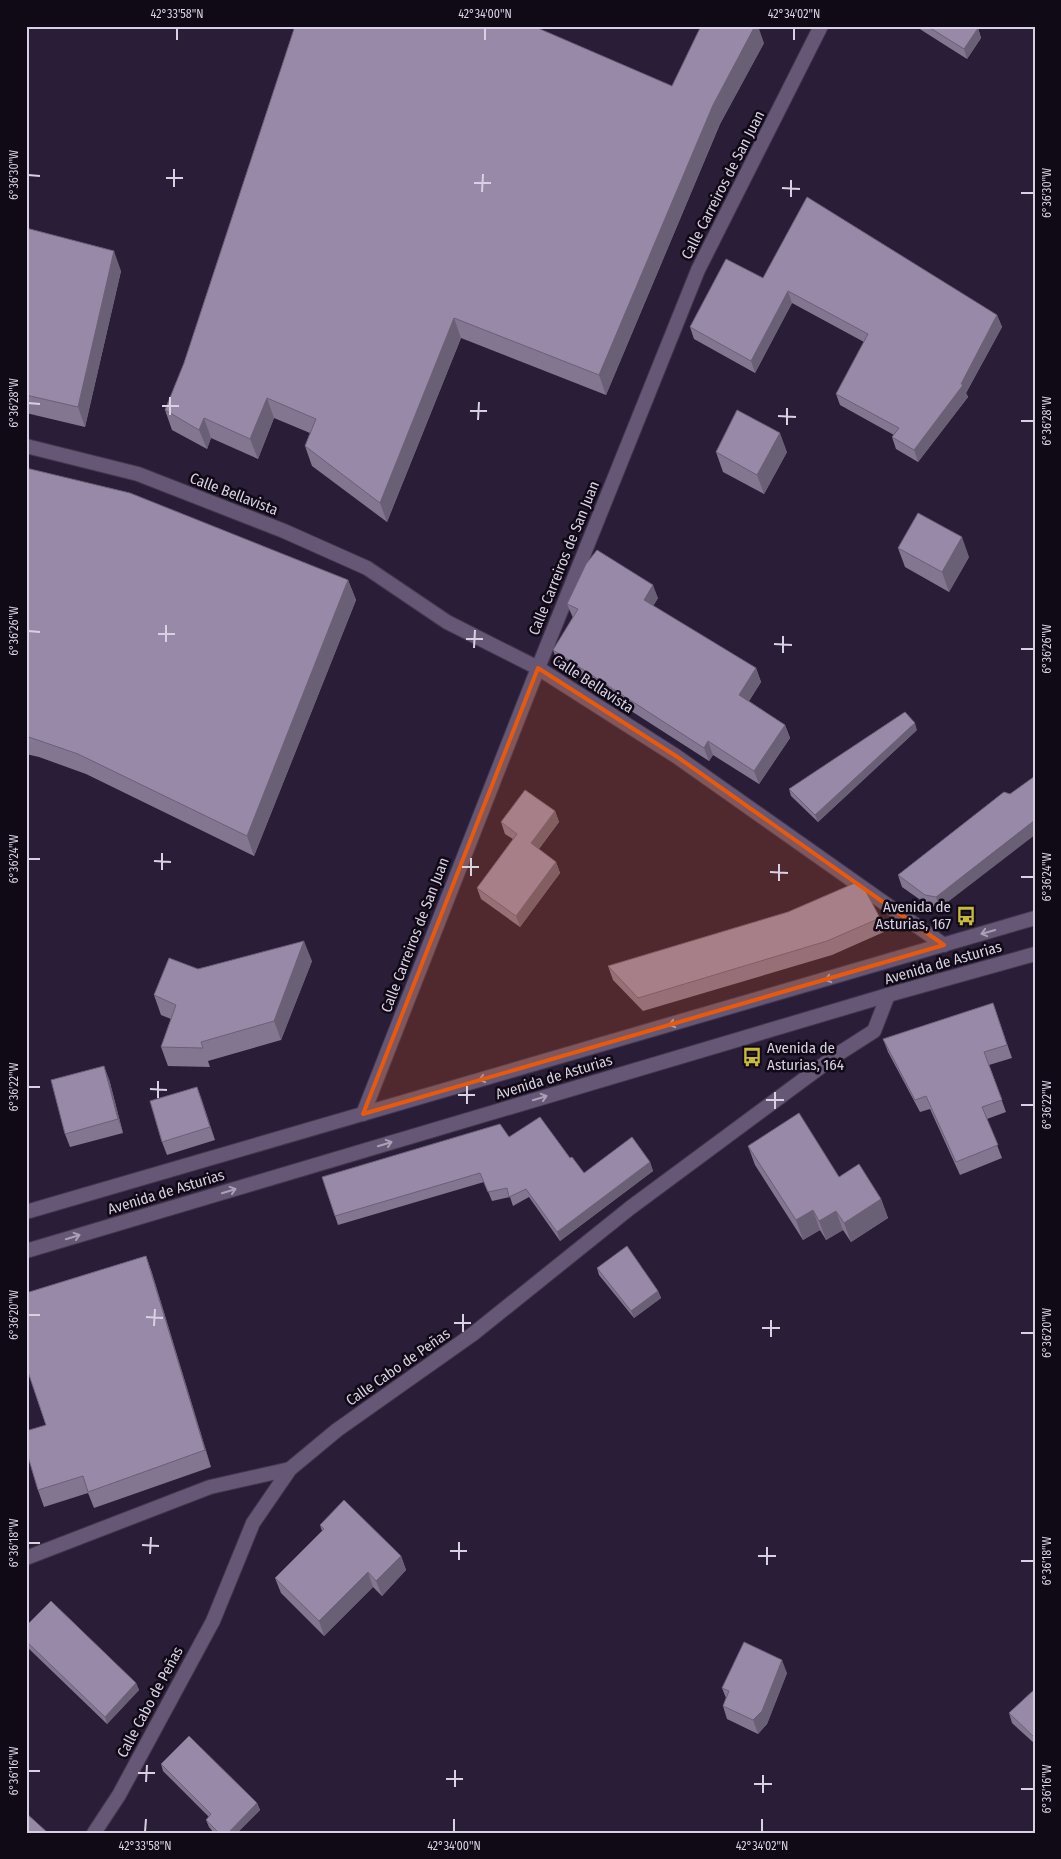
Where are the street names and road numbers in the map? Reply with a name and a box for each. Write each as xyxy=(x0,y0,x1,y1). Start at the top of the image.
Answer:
street label: Calle Carreiros de San Juan xyxy=(678,108,768,262)
street label: Calle Bellavista xyxy=(187,469,281,519)
street label: Calle Carreiros de San Juan xyxy=(525,478,603,638)
street label: Calle Bellavista xyxy=(549,651,637,717)
street label: Calle Carreiros de San Juan xyxy=(377,855,453,1015)
street label: Avenida de Asturias xyxy=(882,938,1004,988)
street label: Avenida de Asturias xyxy=(493,1051,615,1103)
street label: Avenida de Asturias xyxy=(105,1166,227,1218)
street label: Calle Cabo de Peñas xyxy=(342,1324,454,1410)
street label: Calle Cabo de Peñas xyxy=(113,1643,187,1761)

